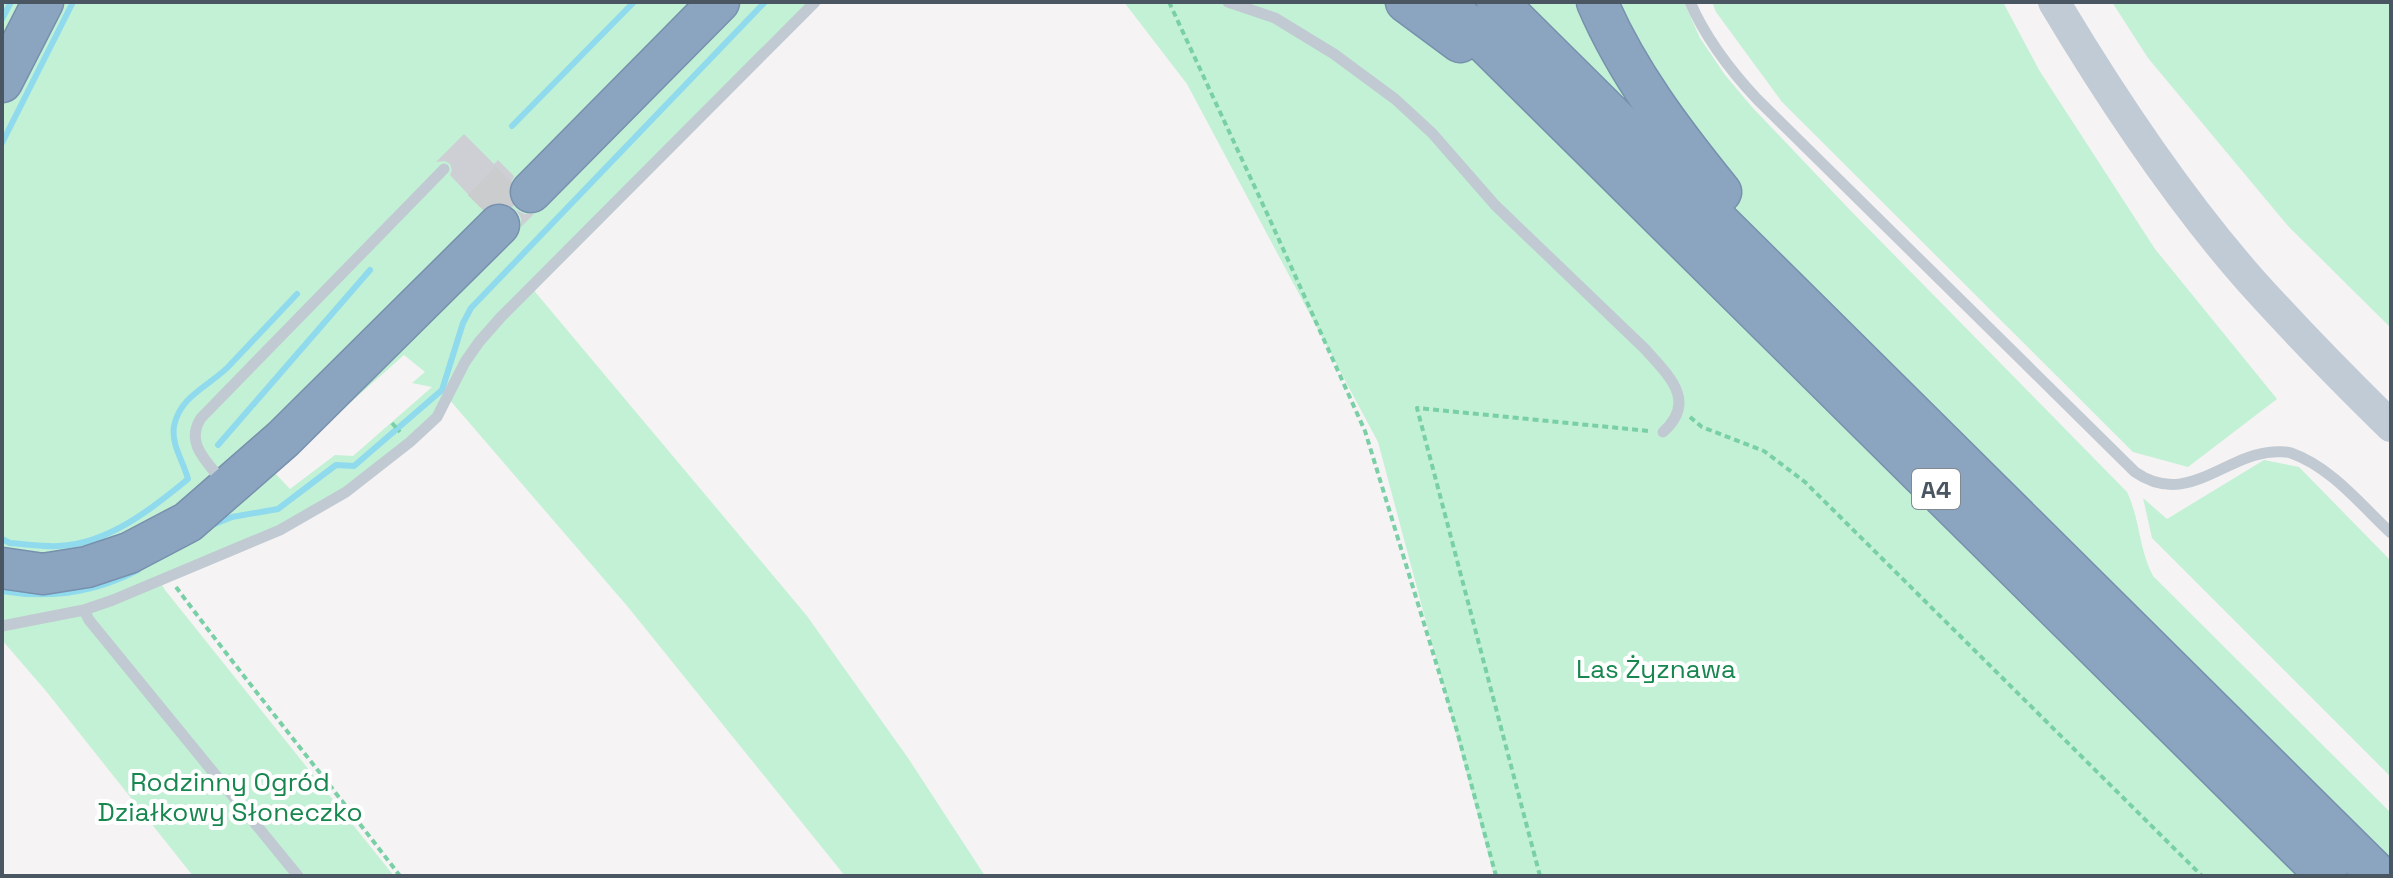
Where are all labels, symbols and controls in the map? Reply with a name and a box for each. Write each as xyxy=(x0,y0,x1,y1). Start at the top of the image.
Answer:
road number: A4 xyxy=(1912,469,1960,509)
park label: Las Żyznawa xyxy=(1576,652,1736,686)
park label: Rodzinny Ogród Działkowy Słoneczko xyxy=(98,765,362,829)

